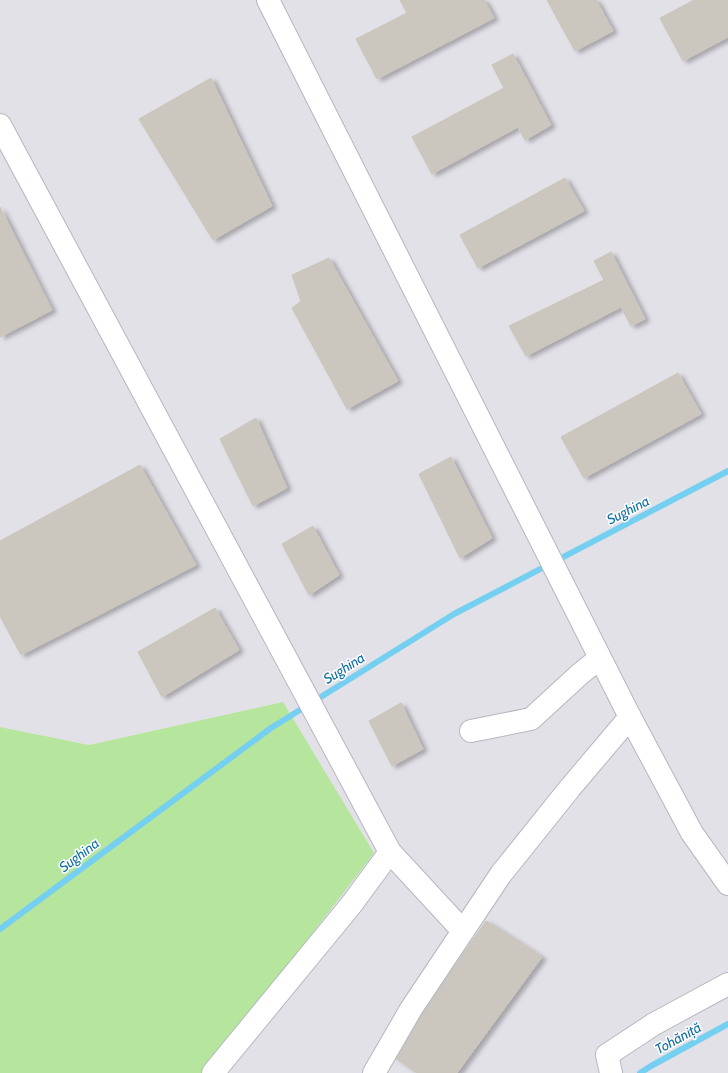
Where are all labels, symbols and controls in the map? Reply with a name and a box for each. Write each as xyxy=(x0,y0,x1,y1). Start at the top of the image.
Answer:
water label: Sughina xyxy=(604,492,652,528)
water label: Sughina xyxy=(320,648,368,688)
water label: Sughina xyxy=(55,834,103,876)
water label: Tohăniță xyxy=(652,1018,705,1058)

